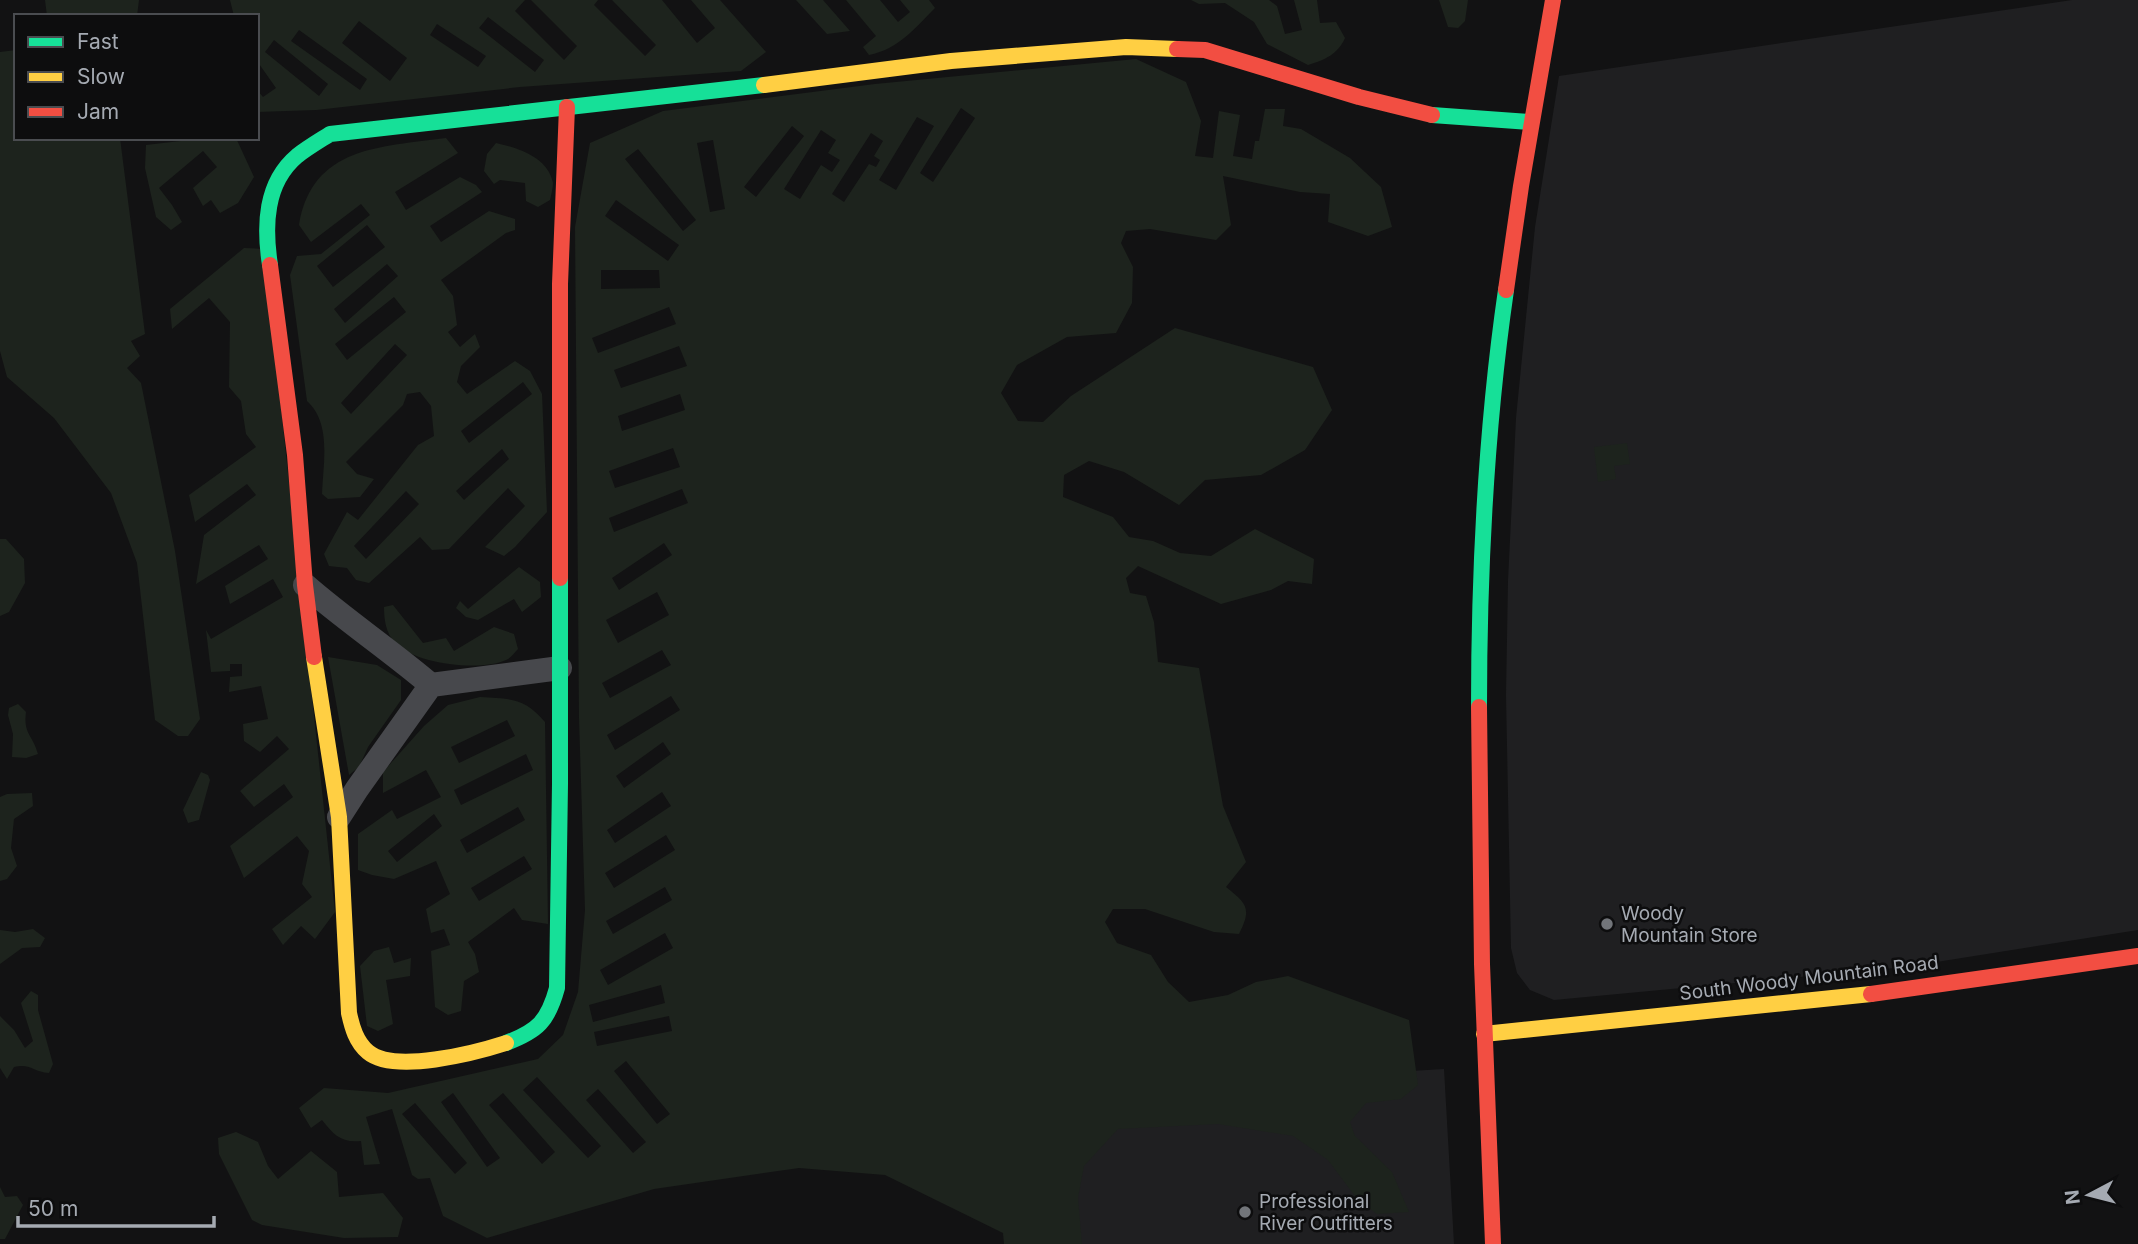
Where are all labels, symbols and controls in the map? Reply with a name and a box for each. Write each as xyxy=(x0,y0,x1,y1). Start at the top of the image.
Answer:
legend xyxy=(14,14,259,140)
text: Fast xyxy=(77,29,119,54)
text: Slow xyxy=(77,64,125,89)
text: Jam xyxy=(77,99,119,124)
place label: Woody Mountain Store xyxy=(1621,902,1758,947)
marker: Woody Mountain Store xyxy=(1599,916,1615,932)
street label: South Woody Mountain Road xyxy=(1678,951,1940,1005)
north arrow xyxy=(2054,1160,2124,1230)
scale bar xyxy=(18,1184,214,1228)
text: N xyxy=(2060,1188,2085,1206)
place label: Professional River Outfitters xyxy=(1259,1190,1393,1235)
text: 50 m xyxy=(28,1196,78,1221)
marker: Professional River Outfitters xyxy=(1237,1204,1253,1220)

